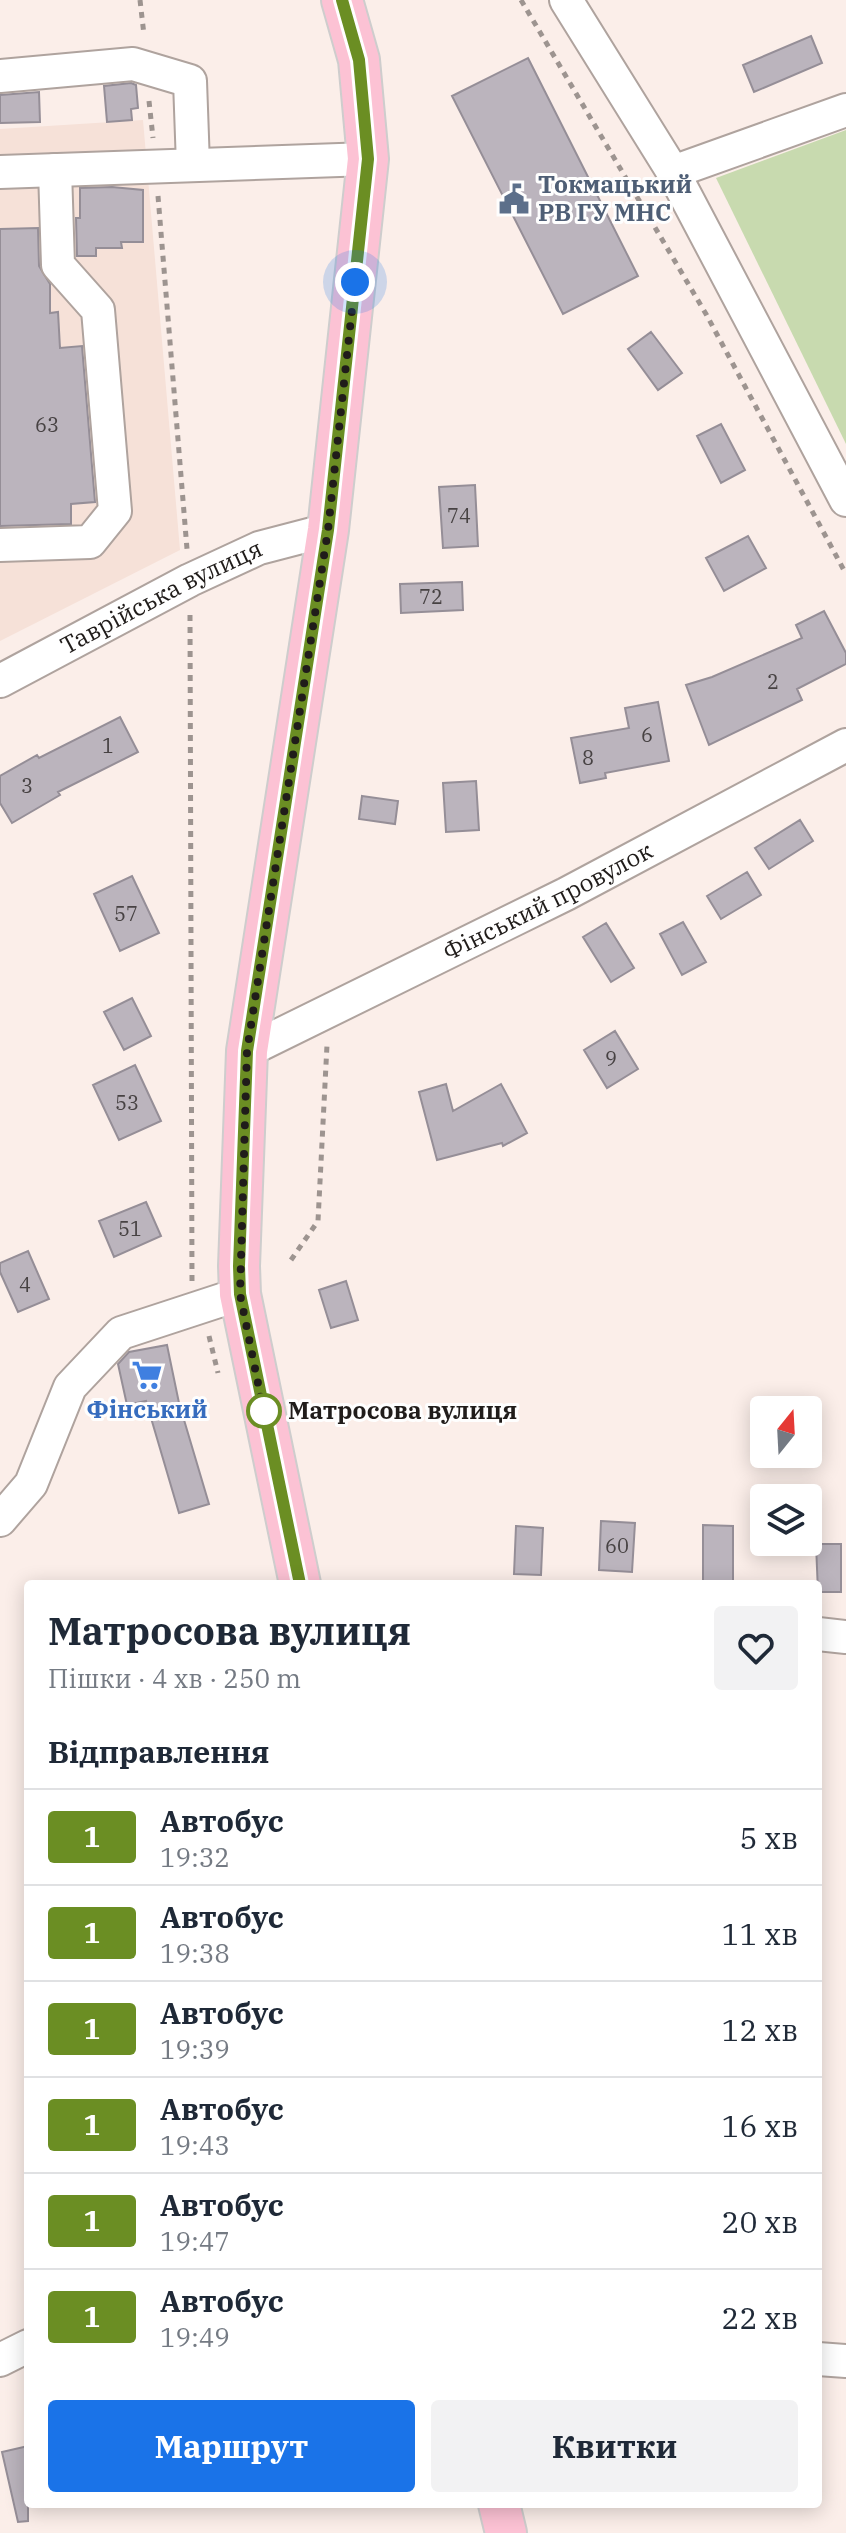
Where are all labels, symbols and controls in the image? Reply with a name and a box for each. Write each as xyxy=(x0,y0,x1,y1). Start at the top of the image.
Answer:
place label: Токмацький РВ ГУ МНС xyxy=(538,168,692,228)
public building icon: Токмацький РВ ГУ МНС xyxy=(497,182,531,216)
your location xyxy=(335,262,375,302)
house number: 63 xyxy=(35,411,59,438)
house number: 74 xyxy=(447,502,471,529)
street label: Таврійська вулиця xyxy=(54,532,267,661)
house number: 72 xyxy=(419,583,443,610)
house number: 2 xyxy=(767,668,779,695)
house number: 6 xyxy=(641,721,653,748)
house number: 1 xyxy=(102,732,114,759)
house number: 8 xyxy=(582,744,594,771)
house number: 3 xyxy=(21,772,33,799)
street label: Фінський провулок xyxy=(437,834,658,967)
house number: 57 xyxy=(114,900,138,927)
house number: 9 xyxy=(605,1045,617,1072)
house number: 53 xyxy=(115,1089,139,1116)
house number: 51 xyxy=(118,1215,142,1242)
house number: 4 xyxy=(19,1271,31,1298)
supermarket icon: Фінський xyxy=(130,1358,164,1392)
place label: Фінський xyxy=(86,1393,208,1425)
marker: Матросова вулиця xyxy=(247,1394,281,1428)
place label: Матросова вулиця xyxy=(288,1394,517,1426)
north arrow xyxy=(750,1396,822,1468)
map controls xyxy=(750,1396,822,1556)
button: layers xyxy=(750,1484,822,1556)
house number: 60 xyxy=(605,1532,629,1559)
text: Матросова вулиця xyxy=(48,1606,411,1655)
button: heart xyxy=(714,1606,798,1690)
text: Пішки · 4 хв · 250 m xyxy=(48,1661,301,1695)
text: Відправлення xyxy=(48,1732,269,1771)
text: Автобус xyxy=(160,1801,284,1840)
text: 1 xyxy=(84,1818,100,1855)
text: 5 хв xyxy=(739,1818,798,1857)
text: 19:32 xyxy=(160,1840,230,1874)
text: Автобус xyxy=(160,1897,284,1936)
text: 1 xyxy=(84,1914,100,1951)
text: 11 хв xyxy=(721,1914,798,1953)
text: 19:38 xyxy=(160,1936,230,1970)
text: Автобус xyxy=(160,1993,284,2032)
text: 1 xyxy=(84,2010,100,2047)
text: 12 хв xyxy=(721,2010,798,2049)
text: 19:39 xyxy=(160,2032,230,2066)
text: Автобус xyxy=(160,2089,284,2128)
text: 1 xyxy=(84,2106,100,2143)
text: 16 хв xyxy=(721,2106,798,2145)
text: 19:43 xyxy=(160,2128,230,2162)
text: Автобус xyxy=(160,2185,284,2224)
text: 1 xyxy=(84,2202,100,2239)
text: 20 хв xyxy=(721,2202,798,2241)
text: 19:47 xyxy=(160,2224,230,2258)
text: Автобус xyxy=(160,2281,284,2320)
text: 1 xyxy=(84,2298,100,2335)
text: 22 хв xyxy=(721,2298,798,2337)
text: 19:49 xyxy=(160,2320,230,2354)
button: Маршрут xyxy=(48,2400,415,2492)
button: Квитки xyxy=(431,2400,798,2492)

